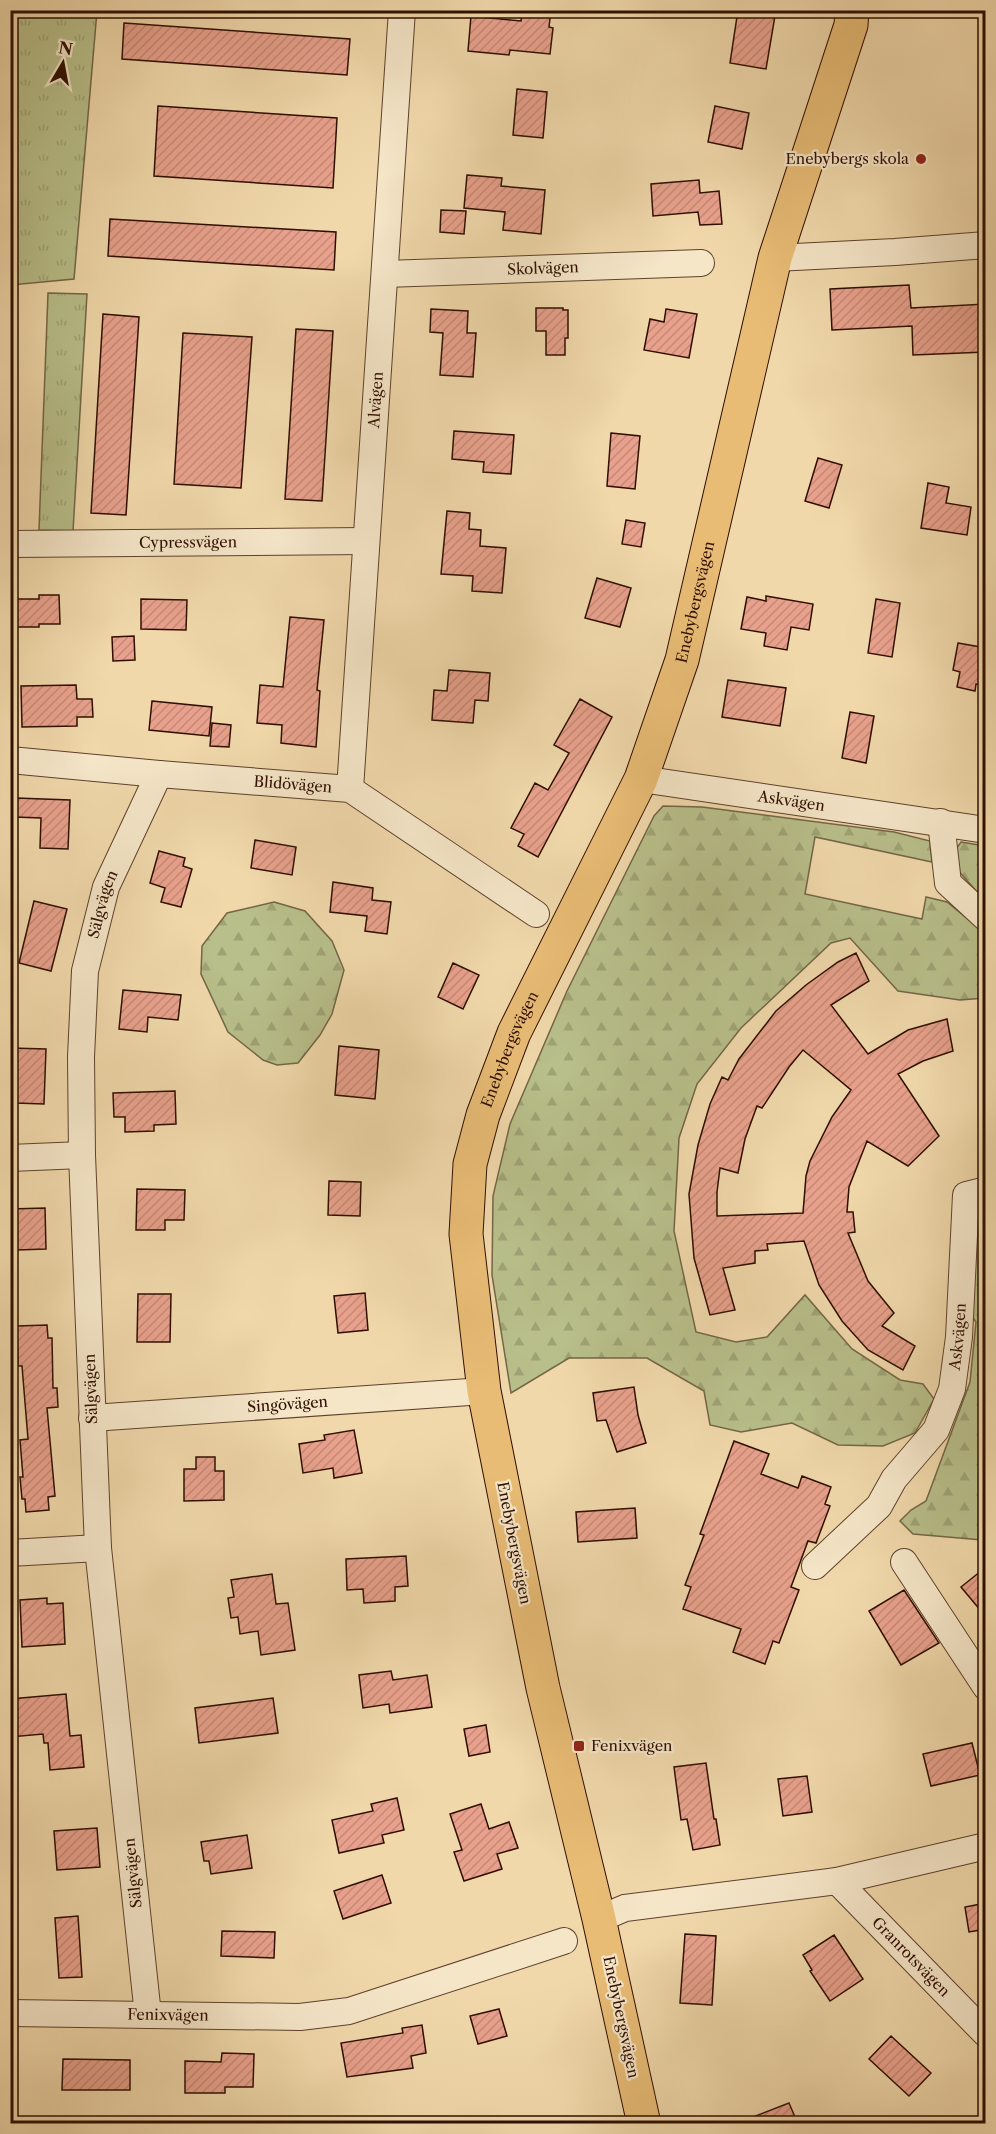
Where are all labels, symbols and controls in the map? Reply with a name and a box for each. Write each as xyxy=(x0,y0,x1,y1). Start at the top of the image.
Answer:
north arrow xyxy=(33,33,93,93)
text: N xyxy=(57,37,74,59)
place label: Enebybergs skola xyxy=(785,149,909,168)
marker: Enebybergs skola xyxy=(914,152,928,166)
street label: Skolvägen xyxy=(507,257,580,279)
street label: Alvägen xyxy=(364,370,387,430)
street label: Cypressvägen xyxy=(139,532,238,552)
street label: Enebybergsvägen xyxy=(672,539,718,665)
street label: Blidövägen xyxy=(253,771,334,797)
street label: Askvägen xyxy=(756,786,827,815)
street label: Sälgvägen xyxy=(83,866,122,941)
street label: Enebybergsvägen xyxy=(477,987,543,1110)
street label: Askvägen xyxy=(945,1302,970,1372)
street label: Sälgvägen xyxy=(80,1353,101,1425)
street label: Singövägen xyxy=(247,1392,329,1416)
street label: Enebybergsvägen xyxy=(493,1480,536,1606)
place label: Fenixvägen xyxy=(591,1736,673,1755)
marker: Fenixvägen xyxy=(572,1739,586,1753)
street label: Sälgvägen xyxy=(119,1836,146,1909)
street label: Granrotsvägen xyxy=(868,1913,955,2001)
street label: Enebybergsvägen xyxy=(599,1954,644,2080)
street label: Fenixvägen xyxy=(127,2005,209,2025)

